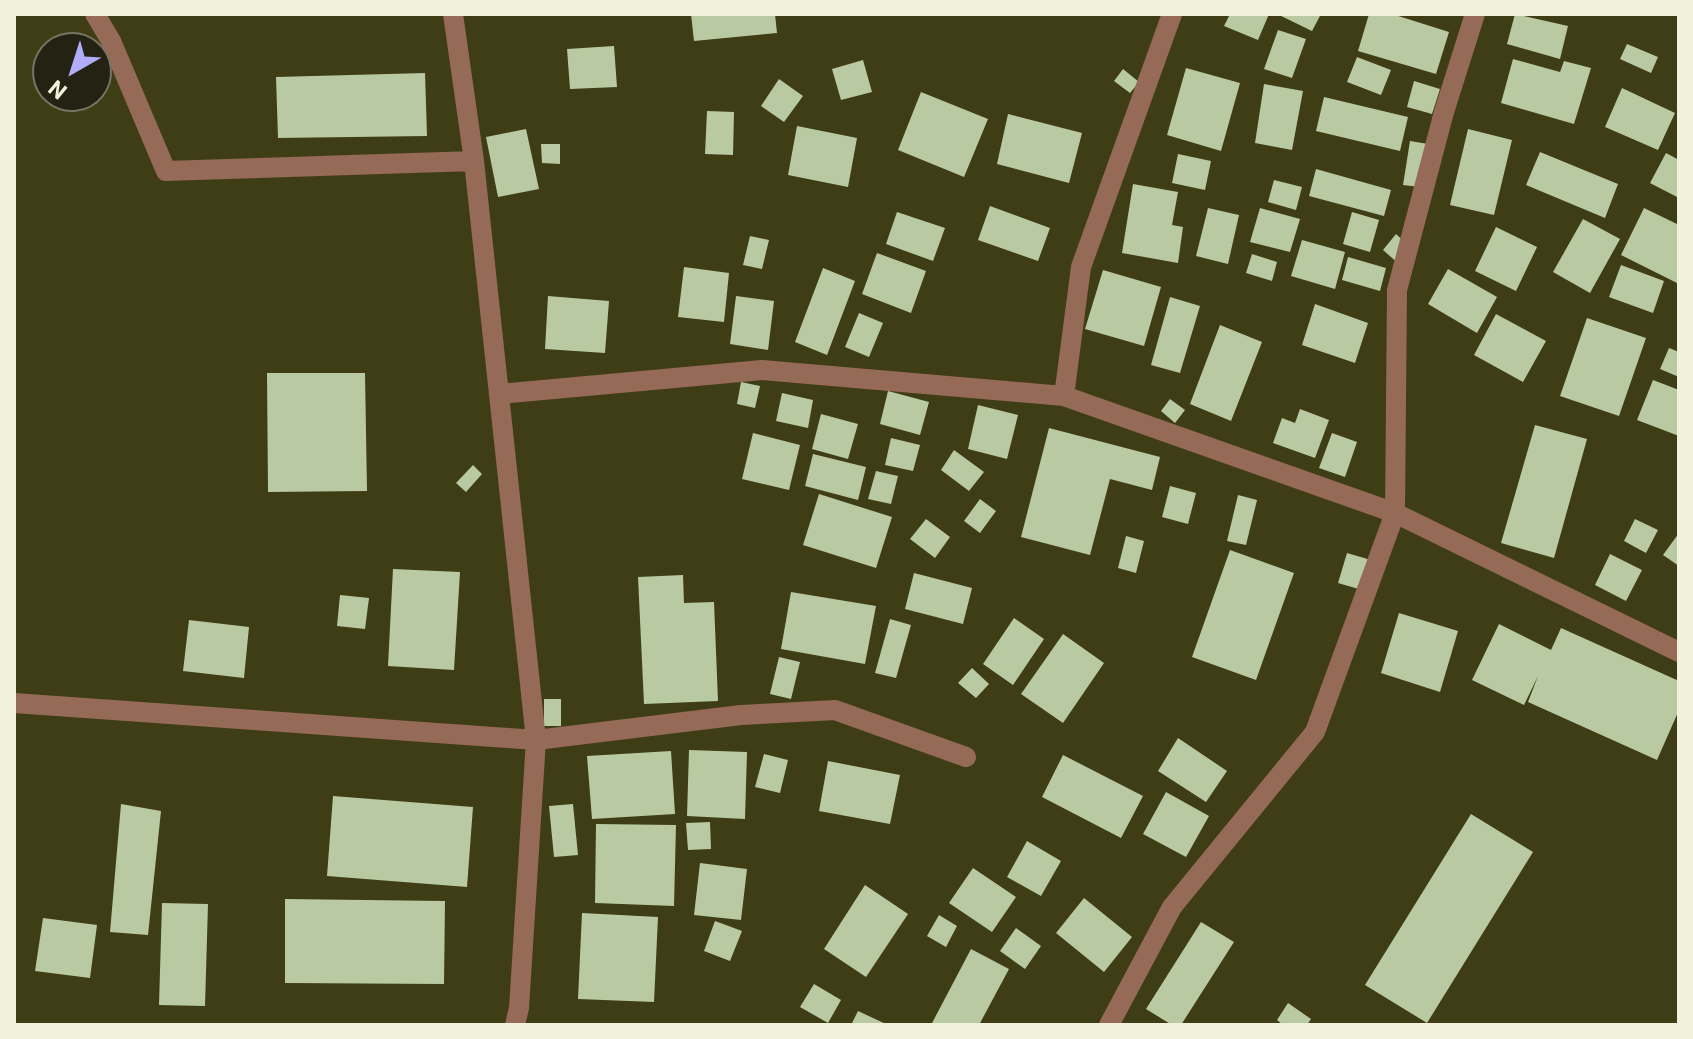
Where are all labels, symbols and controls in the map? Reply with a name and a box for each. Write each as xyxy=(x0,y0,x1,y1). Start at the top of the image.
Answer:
north arrow xyxy=(32,32,112,112)
text: N xyxy=(44,75,72,104)

